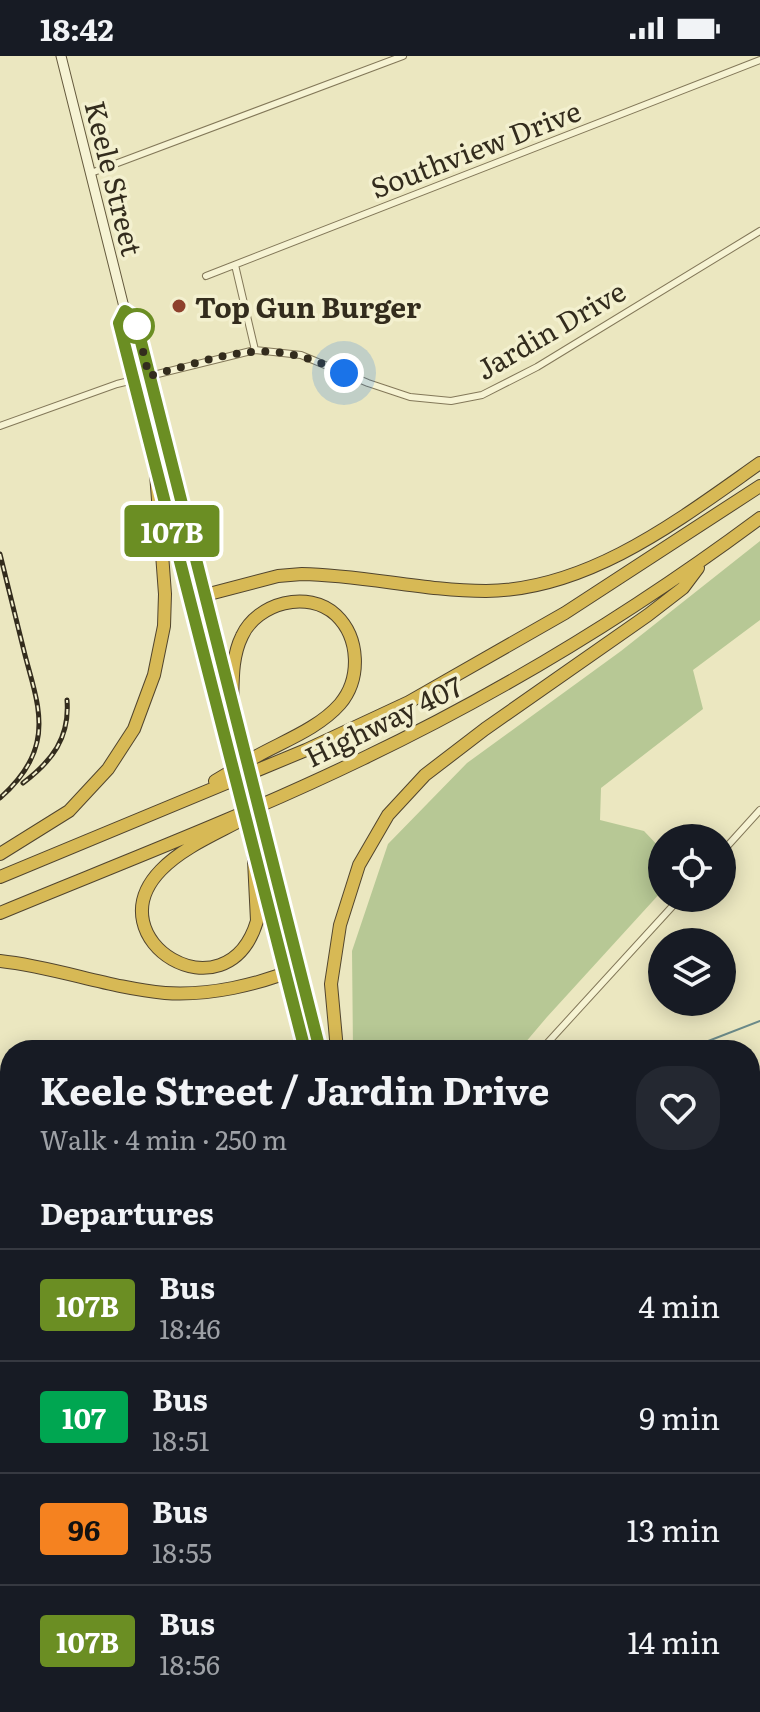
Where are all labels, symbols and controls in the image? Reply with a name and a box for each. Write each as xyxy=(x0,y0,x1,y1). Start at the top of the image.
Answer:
text: 18:42 xyxy=(40,6,114,50)
street label: Southview Drive xyxy=(364,89,586,207)
street label: Keele Street xyxy=(75,96,155,261)
street label: Jardin Drive xyxy=(467,269,633,389)
place label: Top Gun Burger xyxy=(195,285,421,327)
marker: Top Gun Burger xyxy=(170,297,188,315)
unlabelled marker xyxy=(120,309,154,343)
your location xyxy=(324,353,364,393)
line badge: 107B xyxy=(116,505,228,557)
text: 107B xyxy=(140,510,204,552)
street label: Highway 407 xyxy=(297,664,469,776)
map controls xyxy=(648,824,736,1016)
button: locate xyxy=(648,824,736,912)
button: layers xyxy=(648,928,736,1016)
text: Keele Street / Jardin Drive xyxy=(40,1060,550,1117)
button: heart xyxy=(636,1066,720,1150)
text: Walk · 4 min · 250 m xyxy=(40,1119,287,1158)
text: Departures xyxy=(40,1190,214,1234)
text: Bus xyxy=(159,1264,215,1308)
text: 4 min xyxy=(639,1283,720,1327)
text: 107B xyxy=(56,1284,119,1326)
text: 18:46 xyxy=(159,1308,221,1347)
text: Bus xyxy=(152,1376,208,1420)
text: 9 min xyxy=(639,1395,720,1439)
text: 107 xyxy=(62,1396,106,1438)
text: 18:51 xyxy=(152,1420,209,1459)
text: Bus xyxy=(152,1488,208,1532)
text: 13 min xyxy=(627,1507,720,1551)
text: 96 xyxy=(68,1508,100,1550)
text: 18:55 xyxy=(152,1532,212,1571)
text: Bus xyxy=(159,1600,215,1644)
text: 14 min xyxy=(628,1619,720,1663)
text: 107B xyxy=(56,1620,119,1662)
text: 18:56 xyxy=(159,1644,220,1683)

